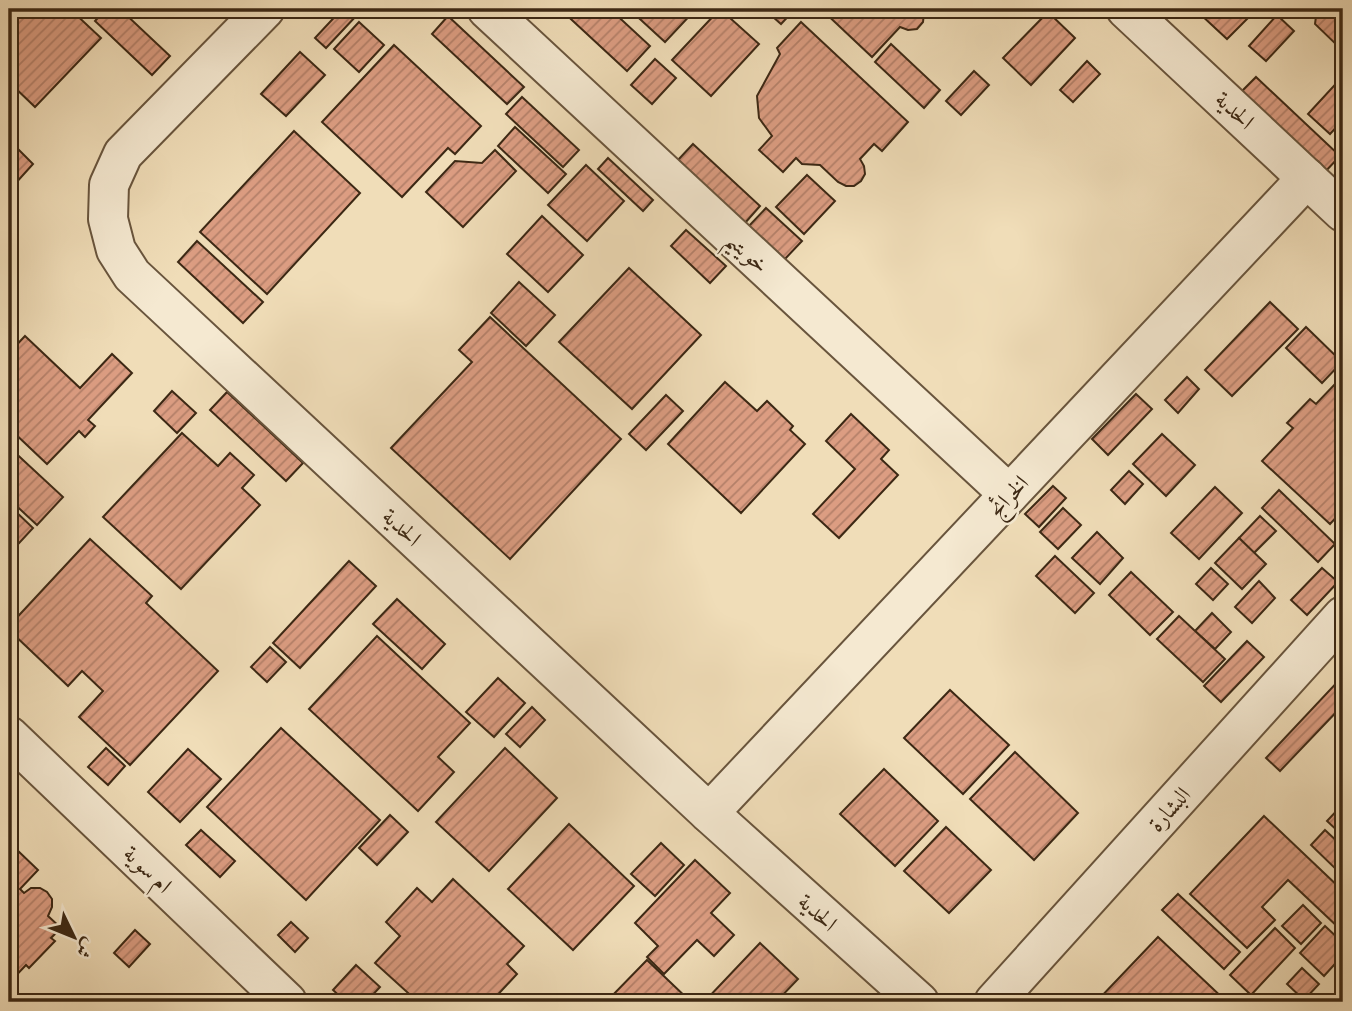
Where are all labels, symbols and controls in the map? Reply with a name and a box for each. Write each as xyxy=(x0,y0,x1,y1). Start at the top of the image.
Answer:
street label: الحدية xyxy=(1209,84,1261,136)
street label: خويتيم xyxy=(715,225,776,285)
street label: الخرائج xyxy=(981,468,1039,527)
street label: الحدية xyxy=(376,501,428,553)
street label: البشارة xyxy=(1141,780,1197,838)
street label: ام سوية xyxy=(114,838,179,903)
street label: الحدية xyxy=(792,886,844,938)
north arrow xyxy=(38,902,108,972)
text: ش xyxy=(70,933,102,964)

